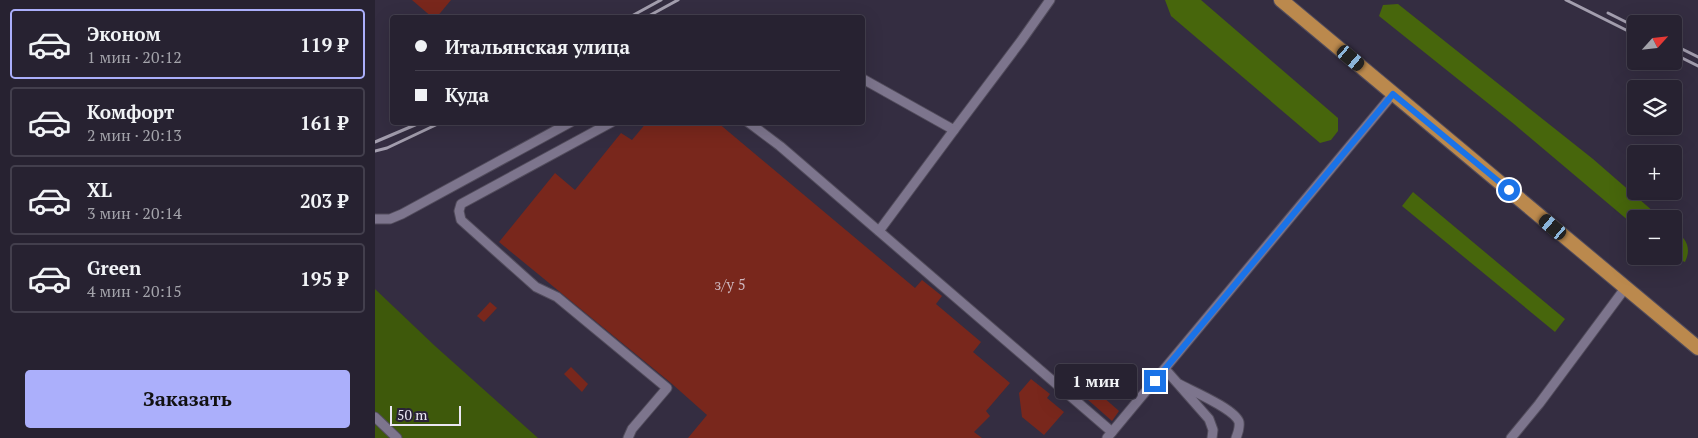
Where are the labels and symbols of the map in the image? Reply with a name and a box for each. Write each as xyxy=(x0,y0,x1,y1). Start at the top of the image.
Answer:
north arrow xyxy=(1627,15,1683,70)
car xyxy=(1334,43,1367,73)
route start xyxy=(1498,179,1520,201)
car xyxy=(1536,212,1569,242)
house number: з/у 5 xyxy=(714,274,746,294)
callout: 1 мин xyxy=(1055,364,1137,398)
route end xyxy=(1144,370,1166,392)
scale bar xyxy=(390,403,461,426)

